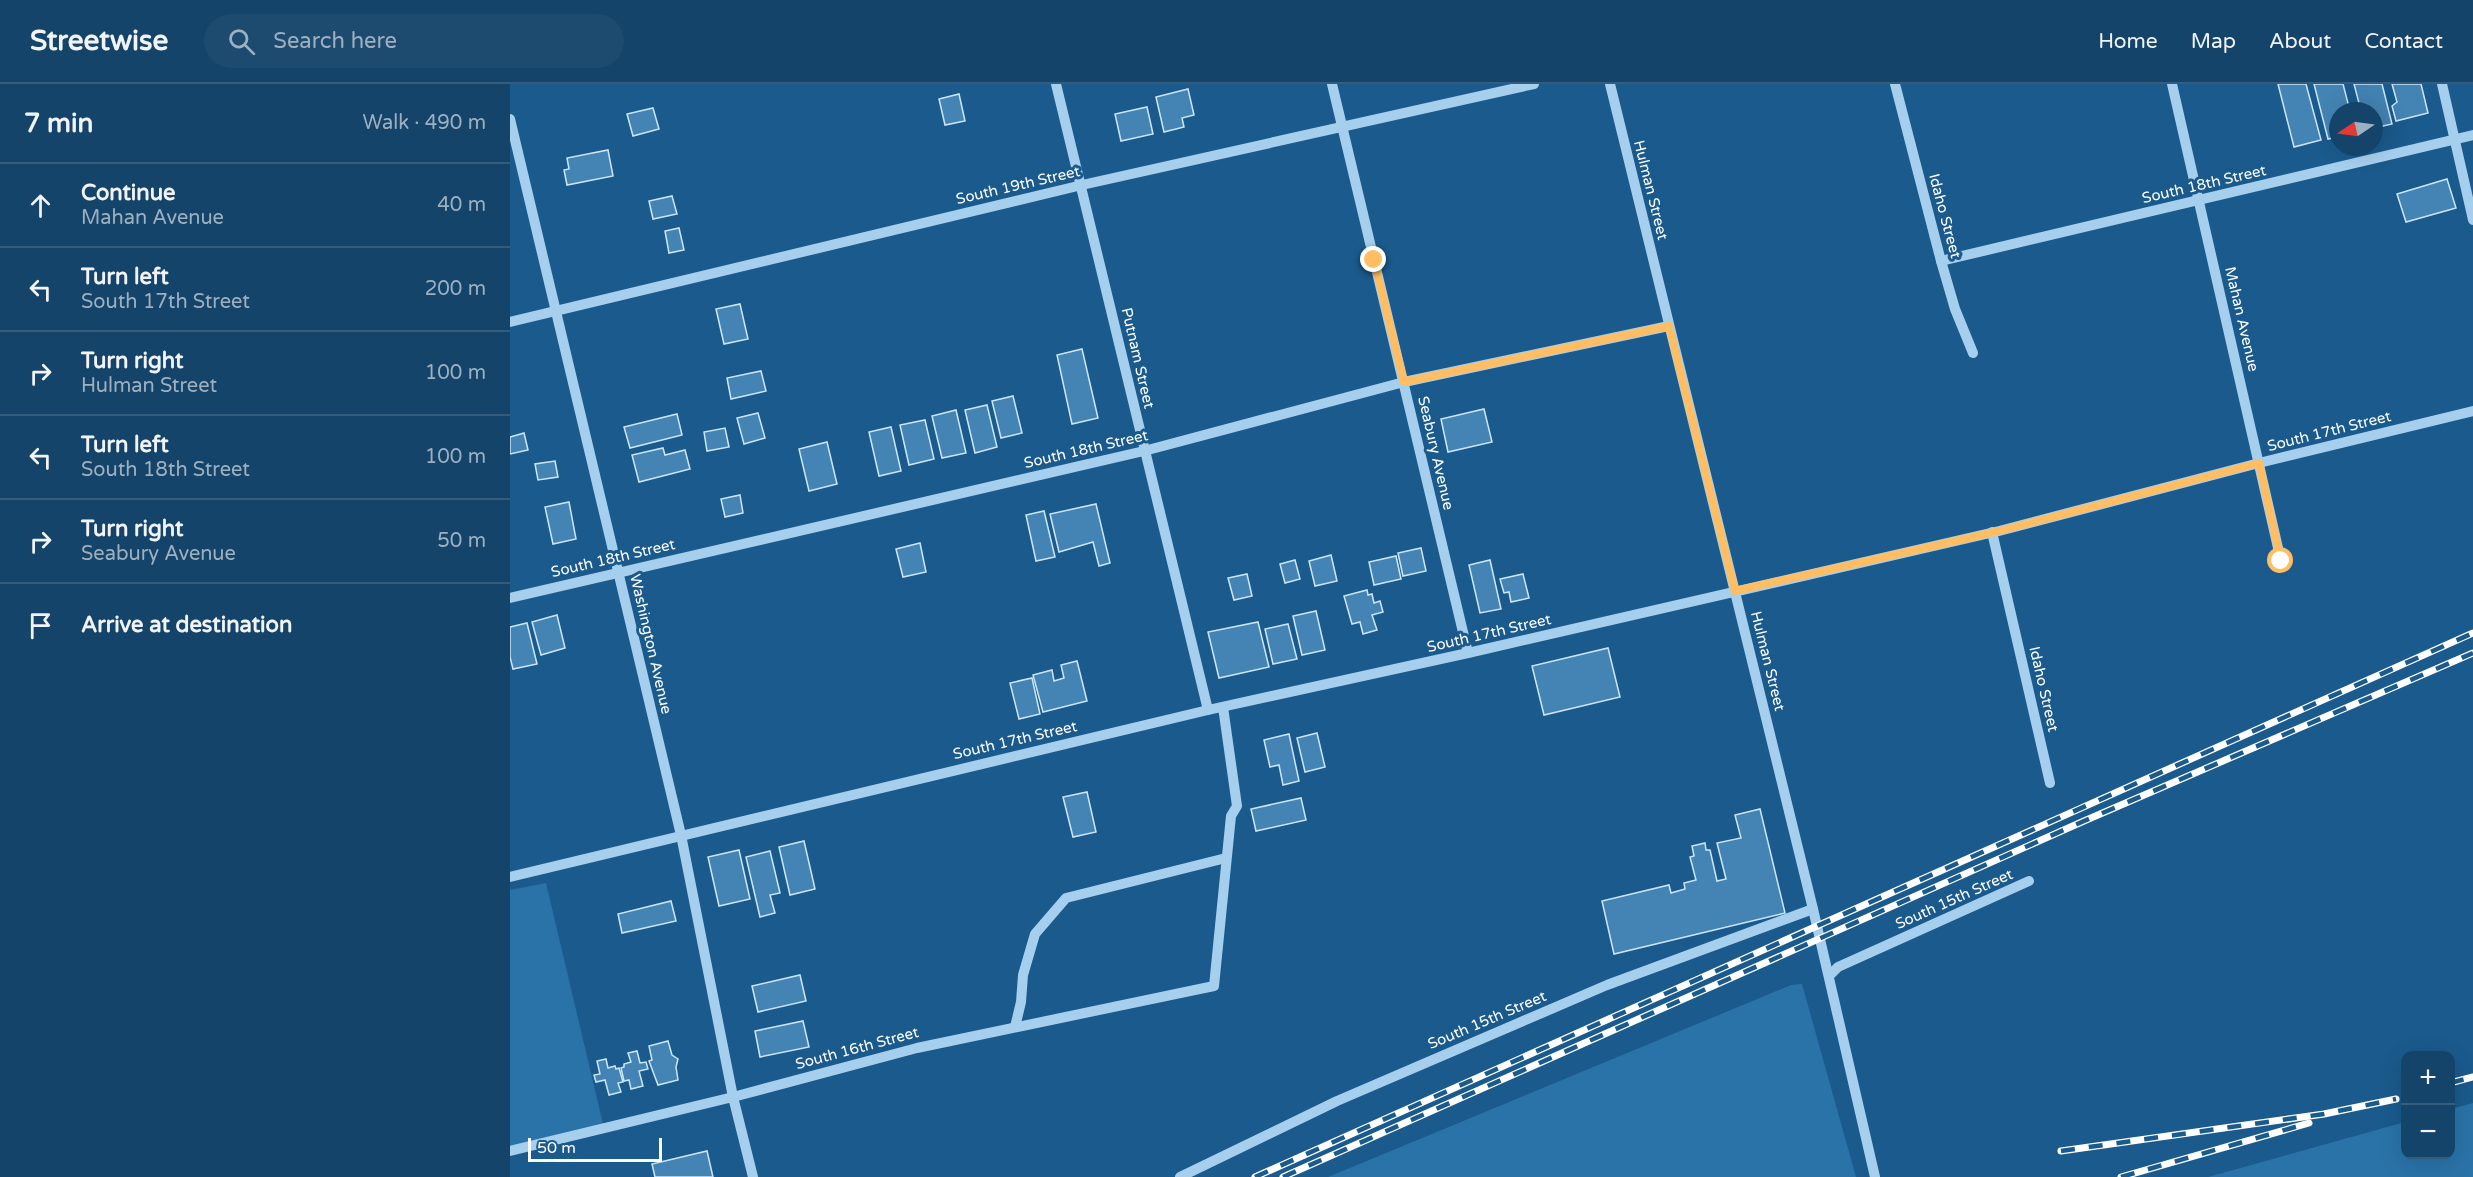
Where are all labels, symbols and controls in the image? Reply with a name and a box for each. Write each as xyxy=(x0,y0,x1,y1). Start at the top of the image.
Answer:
search box xyxy=(204,14,624,68)
text: Streetwise xyxy=(30,24,168,58)
icon: search xyxy=(225,25,258,58)
text: Search here xyxy=(273,28,397,54)
text: Home xyxy=(2098,29,2158,54)
text: Map xyxy=(2191,29,2236,54)
text: About xyxy=(2269,29,2331,54)
text: Contact xyxy=(2364,29,2443,54)
north arrow xyxy=(2329,102,2383,156)
text: 7 min xyxy=(24,108,93,139)
text: Walk · 490 m xyxy=(363,111,486,135)
street label: Hulman Street xyxy=(1630,138,1672,242)
street label: South 18th Street xyxy=(2140,161,2268,207)
street label: South 19th Street xyxy=(954,162,1082,208)
street label: Idaho Street xyxy=(1925,172,1965,261)
text: Continue xyxy=(81,180,176,206)
icon: ahead xyxy=(24,189,57,222)
text: 40 m xyxy=(437,193,486,217)
text: Mahan Avenue xyxy=(81,206,224,230)
route end xyxy=(1360,246,1386,272)
text: Turn left xyxy=(81,264,169,290)
street label: Mahan Avenue xyxy=(2221,265,2263,373)
icon: left xyxy=(24,273,57,306)
text: 200 m xyxy=(425,277,486,301)
text: South 17th Street xyxy=(81,290,250,314)
street label: Putnam Street xyxy=(1118,306,1158,410)
text: Turn right xyxy=(81,348,183,374)
icon: right xyxy=(24,357,57,390)
text: 100 m xyxy=(425,361,486,385)
text: Hulman Street xyxy=(81,374,217,398)
street label: Seabury Avenue xyxy=(1414,394,1458,512)
street label: South 17th Street xyxy=(2265,407,2393,455)
street label: South 18th Street xyxy=(1022,426,1150,472)
text: Turn left xyxy=(81,432,169,458)
icon: left xyxy=(24,441,57,474)
text: 100 m xyxy=(425,445,486,469)
text: South 18th Street xyxy=(81,458,250,482)
text: Turn right xyxy=(81,516,183,542)
icon: right xyxy=(24,525,57,558)
text: 50 m xyxy=(437,529,486,553)
street label: South 18th Street xyxy=(549,535,677,581)
text: Seabury Avenue xyxy=(81,542,236,566)
route start xyxy=(2267,547,2293,573)
street label: Washington Avenue xyxy=(626,572,676,716)
icon: arrive xyxy=(24,609,57,642)
street label: Hulman Street xyxy=(1747,609,1789,713)
street label: South 17th Street xyxy=(1425,610,1553,656)
text: Arrive at destination xyxy=(81,612,292,638)
street label: Idaho Street xyxy=(2025,645,2063,734)
street label: South 17th Street xyxy=(951,717,1079,763)
street label: South 15th Street xyxy=(1892,865,2016,933)
street label: South 15th Street xyxy=(1425,987,1549,1053)
street label: South 16th Street xyxy=(793,1023,921,1073)
map controls xyxy=(2401,1051,2455,1159)
button: + xyxy=(2401,1051,2455,1105)
button: − xyxy=(2401,1105,2455,1159)
scale bar xyxy=(528,1135,662,1162)
text: 50 m xyxy=(537,1138,576,1158)

